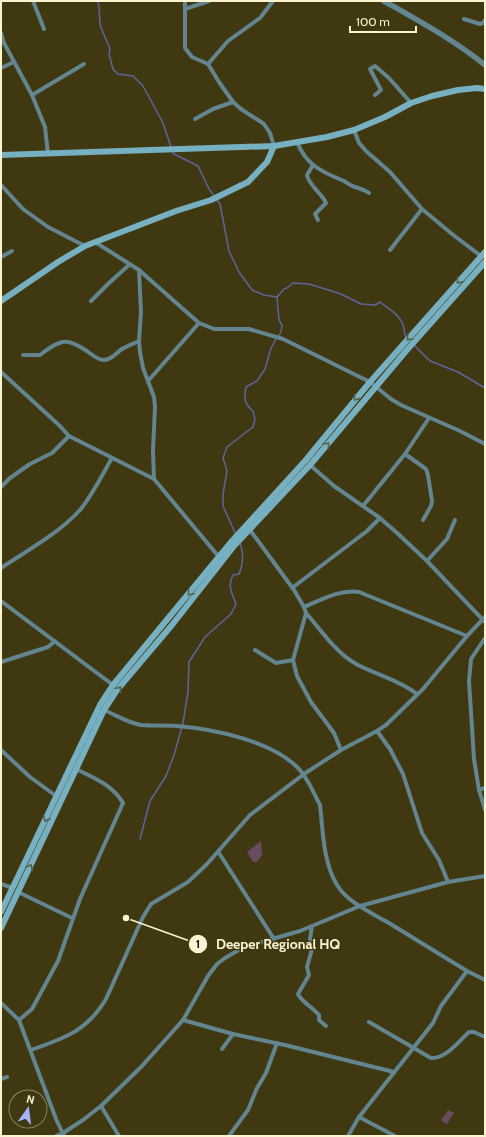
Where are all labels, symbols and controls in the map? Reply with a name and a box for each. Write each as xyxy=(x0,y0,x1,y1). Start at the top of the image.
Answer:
scale bar xyxy=(350,8,416,34)
text: 100 m xyxy=(356,14,390,29)
one-way arrow xyxy=(456,276,464,284)
one-way arrow xyxy=(407,333,414,340)
one-way arrow xyxy=(354,394,361,401)
one-way arrow xyxy=(323,442,330,449)
one-way arrow xyxy=(187,588,194,595)
one-way arrow xyxy=(114,686,121,693)
one-way arrow xyxy=(43,814,51,822)
one-way arrow xyxy=(25,864,33,872)
callout: Deeper Regional HQ xyxy=(188,931,348,957)
text: Deeper Regional HQ xyxy=(216,935,340,953)
text: 1 xyxy=(196,936,200,951)
north arrow xyxy=(8,1089,48,1129)
text: N xyxy=(25,1092,36,1107)

